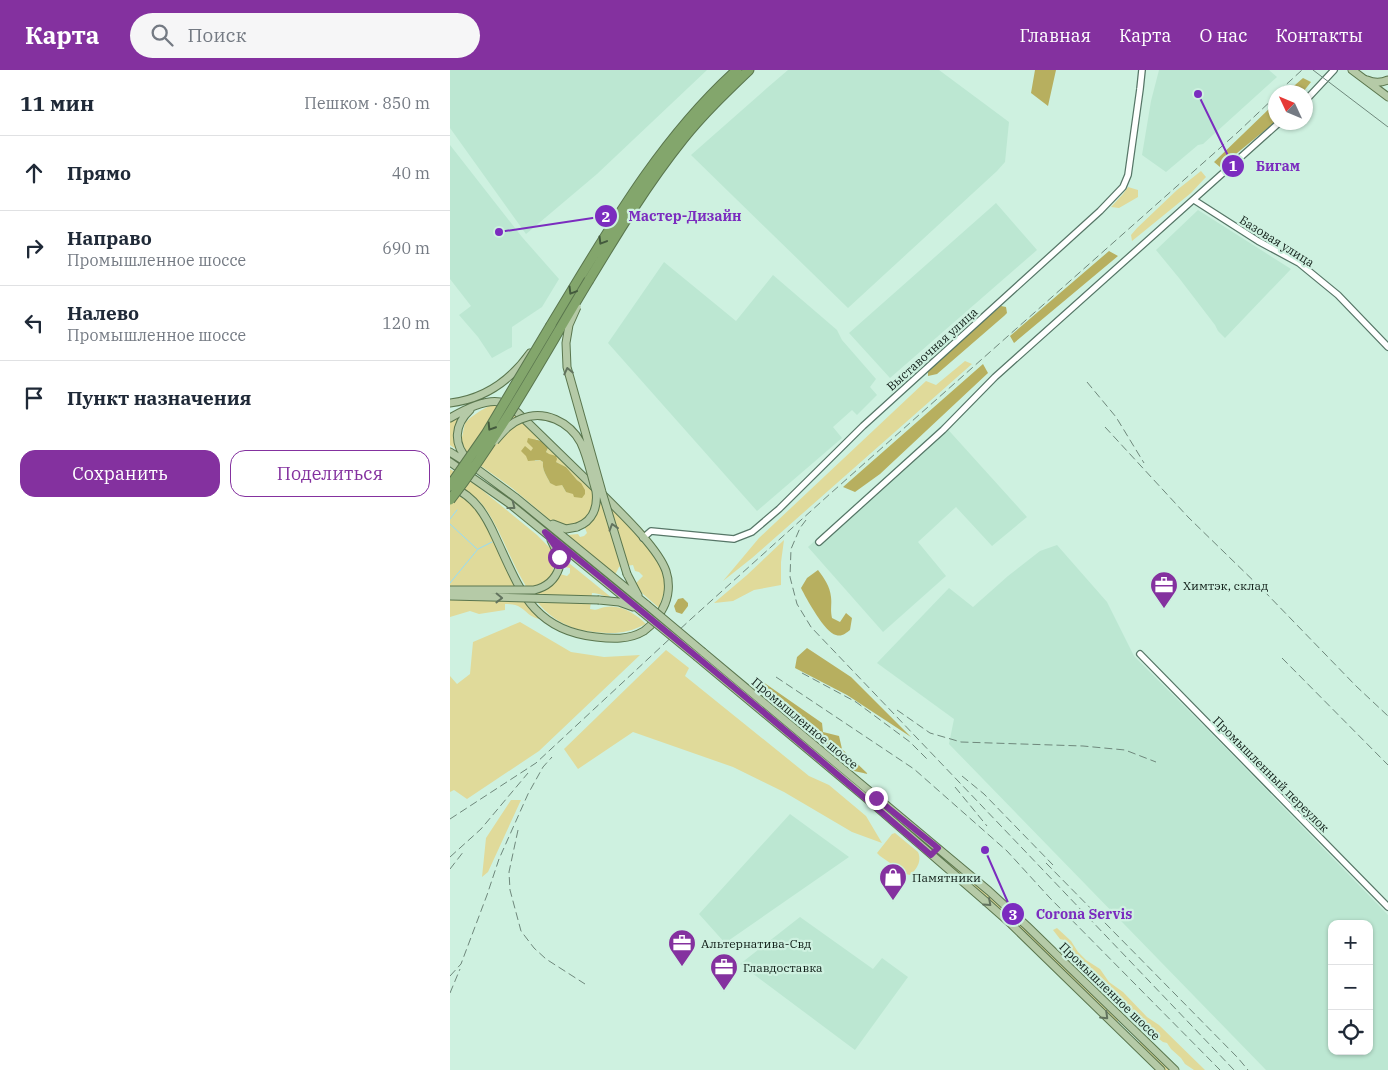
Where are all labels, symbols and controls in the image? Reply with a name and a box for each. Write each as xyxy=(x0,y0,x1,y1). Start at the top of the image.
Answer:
search box xyxy=(130,13,480,58)
text: Карта xyxy=(25,19,100,51)
icon: search xyxy=(148,21,176,49)
text: Поиск xyxy=(188,23,247,47)
text: Главная xyxy=(1019,24,1091,47)
text: Карта xyxy=(1119,24,1171,47)
text: О нас xyxy=(1199,24,1247,47)
text: Контакты xyxy=(1275,24,1363,47)
north arrow xyxy=(1268,85,1313,130)
text: 11 мин xyxy=(20,89,94,117)
text: Пешком · 850 m xyxy=(304,93,430,113)
callout: Бигам xyxy=(1221,151,1310,180)
text: 1 xyxy=(1228,156,1238,175)
text: Бигам xyxy=(1256,157,1300,175)
icon: ahead xyxy=(20,159,48,187)
text: Прямо xyxy=(67,161,131,185)
text: 40 m xyxy=(392,163,430,183)
callout: Мастер-Дизайн xyxy=(593,202,751,231)
text: 2 xyxy=(601,207,611,226)
text: Мастер-Дизайн xyxy=(628,207,742,225)
street label: Базовая улица xyxy=(1237,212,1318,270)
text: Направо xyxy=(67,226,152,250)
icon: right xyxy=(20,234,48,262)
one-way arrow xyxy=(599,236,609,245)
text: 690 m xyxy=(382,238,430,258)
text: Промышленное шоссе xyxy=(67,250,246,270)
one-way arrow xyxy=(569,285,579,294)
text: Налево xyxy=(67,301,139,325)
street label: Выставочная улица xyxy=(883,304,981,394)
icon: left xyxy=(20,309,48,337)
text: 120 m xyxy=(382,313,430,333)
text: Промышленное шоссе xyxy=(67,325,246,345)
one-way arrow xyxy=(563,367,574,375)
icon: arrive xyxy=(20,384,48,412)
text: Пункт назначения xyxy=(67,386,251,410)
one-way arrow xyxy=(487,422,497,431)
button: Сохранить xyxy=(20,450,220,497)
button: Поделиться xyxy=(230,450,430,497)
one-way arrow xyxy=(507,501,516,510)
one-way arrow xyxy=(609,524,619,532)
route start xyxy=(548,546,571,569)
office icon: Химтэк, склад xyxy=(1149,570,1179,609)
place label: Химтэк, склад xyxy=(1183,578,1268,593)
one-way arrow xyxy=(495,592,503,603)
street label: Промышленное шоссе xyxy=(749,674,861,772)
street label: Промышленный переулок xyxy=(1210,713,1332,835)
route end xyxy=(865,787,888,810)
shop icon: Памятники xyxy=(878,862,908,901)
place label: Памятники xyxy=(912,870,981,885)
one-way arrow xyxy=(982,898,991,906)
callout: Corona Servis xyxy=(1001,900,1142,929)
text: 3 xyxy=(1008,905,1018,924)
text: Corona Servis xyxy=(1036,905,1132,923)
map controls xyxy=(1328,920,1373,1055)
button: + xyxy=(1328,920,1373,965)
office icon: Альтернатива-Свд xyxy=(667,928,697,967)
place label: Альтернатива-Свд xyxy=(701,936,811,951)
street label: Промышленное шоссе xyxy=(1056,939,1164,1043)
office icon: Главдоставка xyxy=(709,952,739,991)
place label: Главдоставка xyxy=(743,960,823,975)
button: − xyxy=(1328,965,1373,1010)
one-way arrow xyxy=(1100,1010,1109,1019)
button: locate xyxy=(1328,1010,1373,1055)

